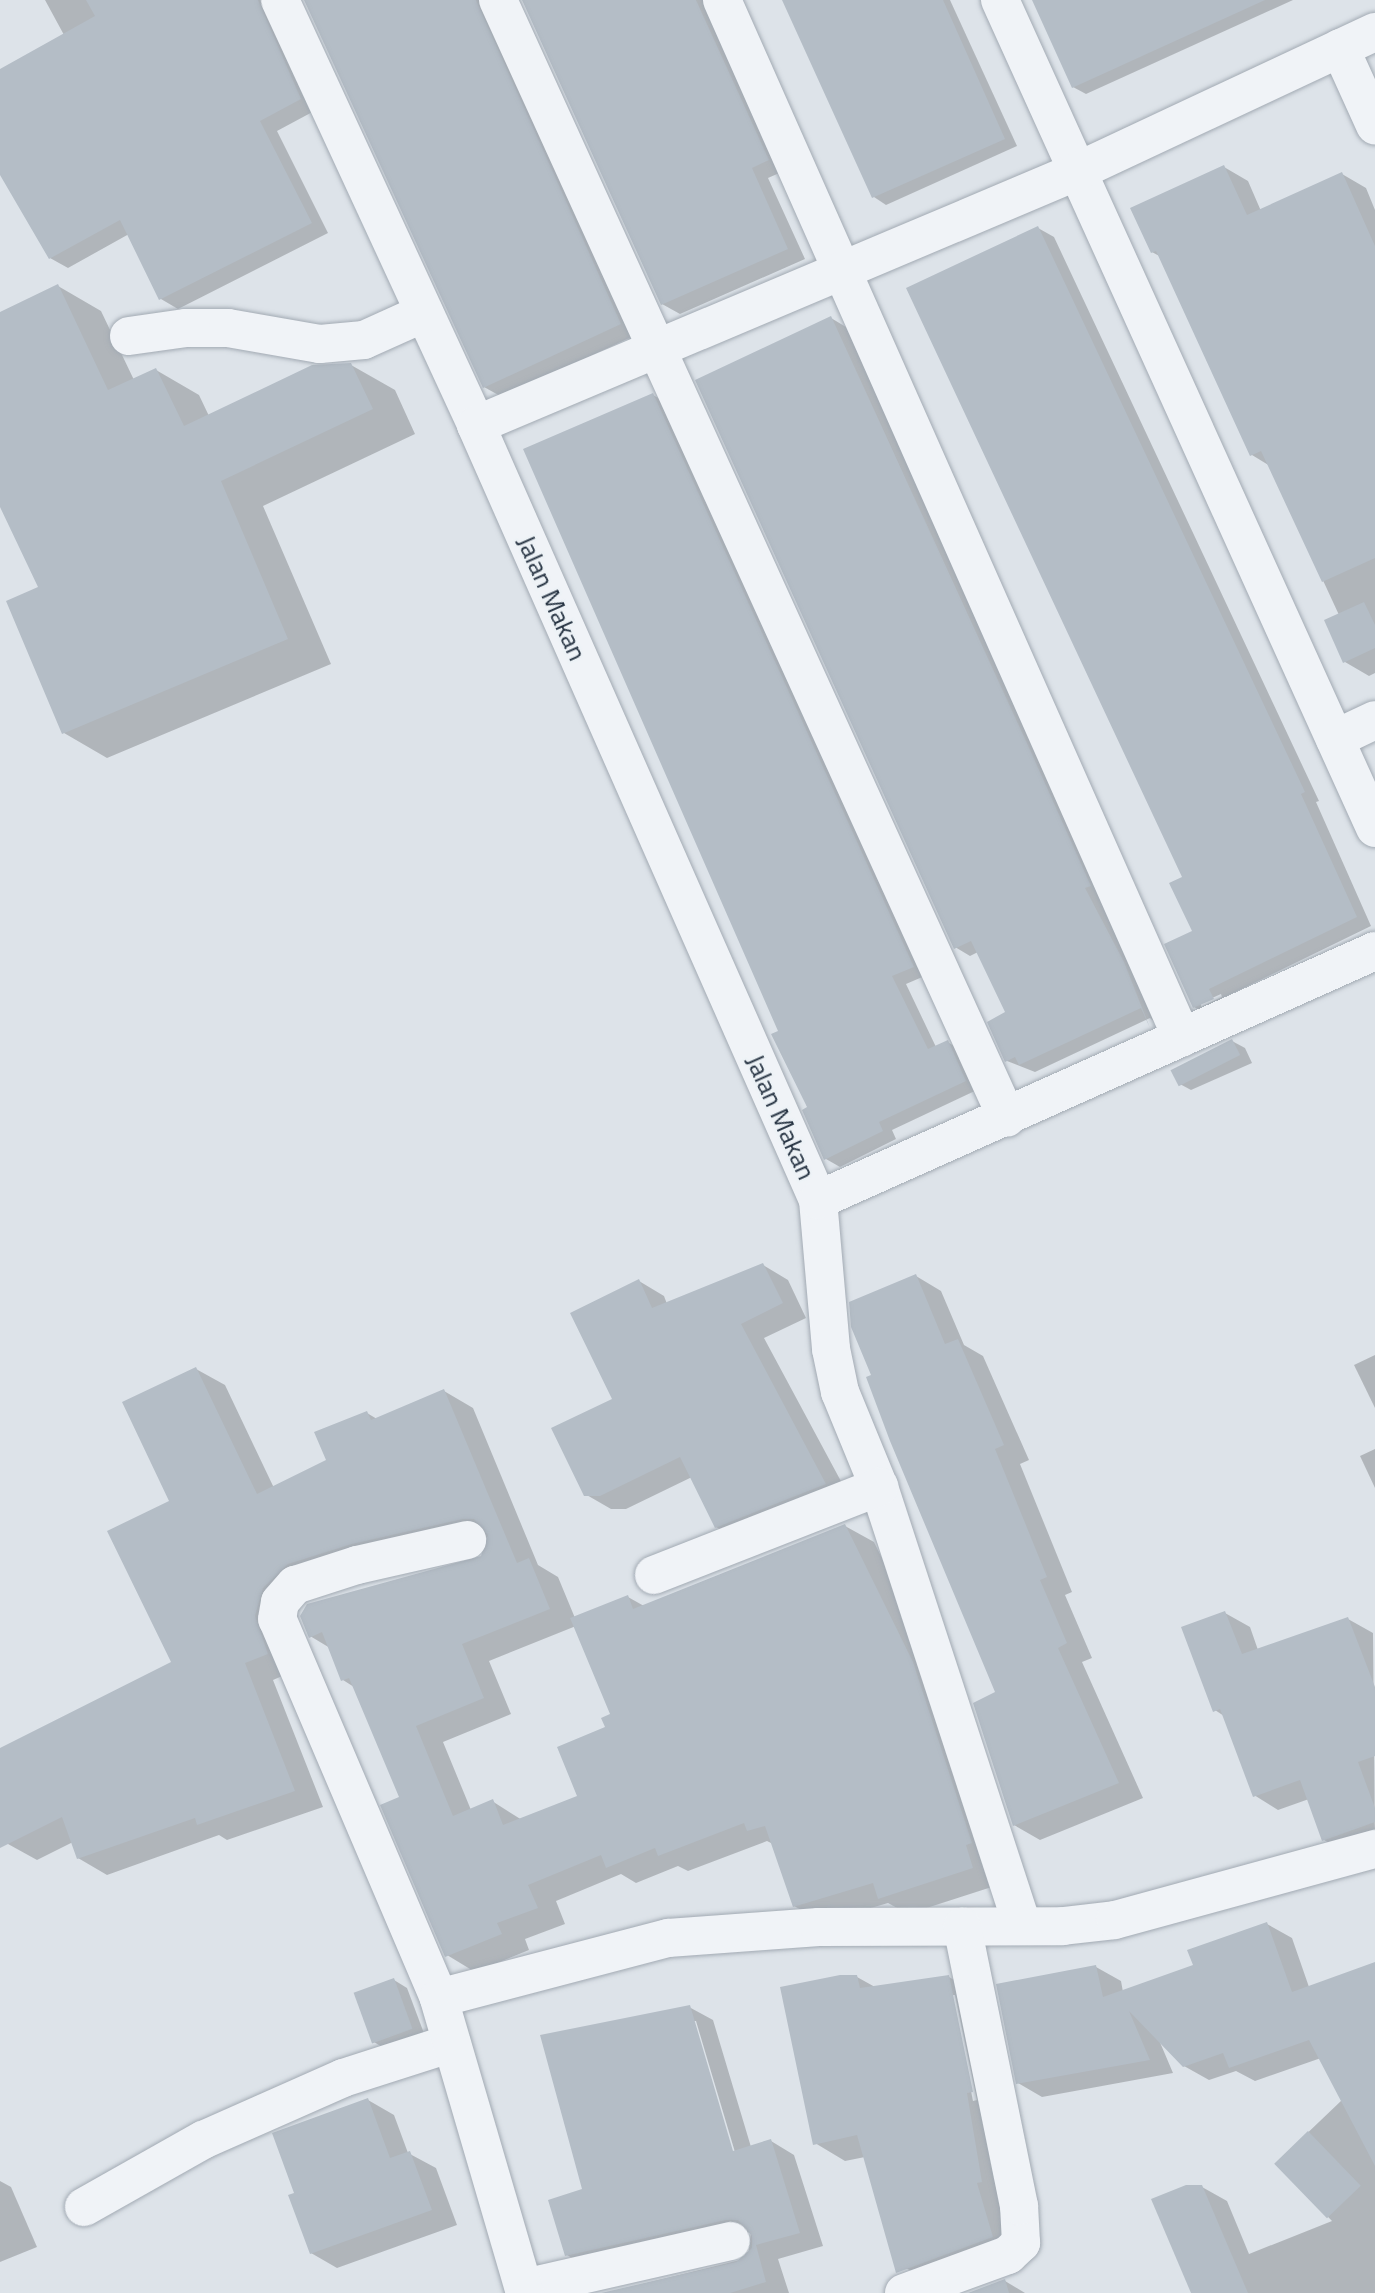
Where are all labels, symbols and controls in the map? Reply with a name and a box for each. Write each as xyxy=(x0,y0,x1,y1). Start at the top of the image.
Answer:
street label: Jalan Makan xyxy=(511,531,593,665)
street label: Jalan Makan xyxy=(740,1050,822,1184)

